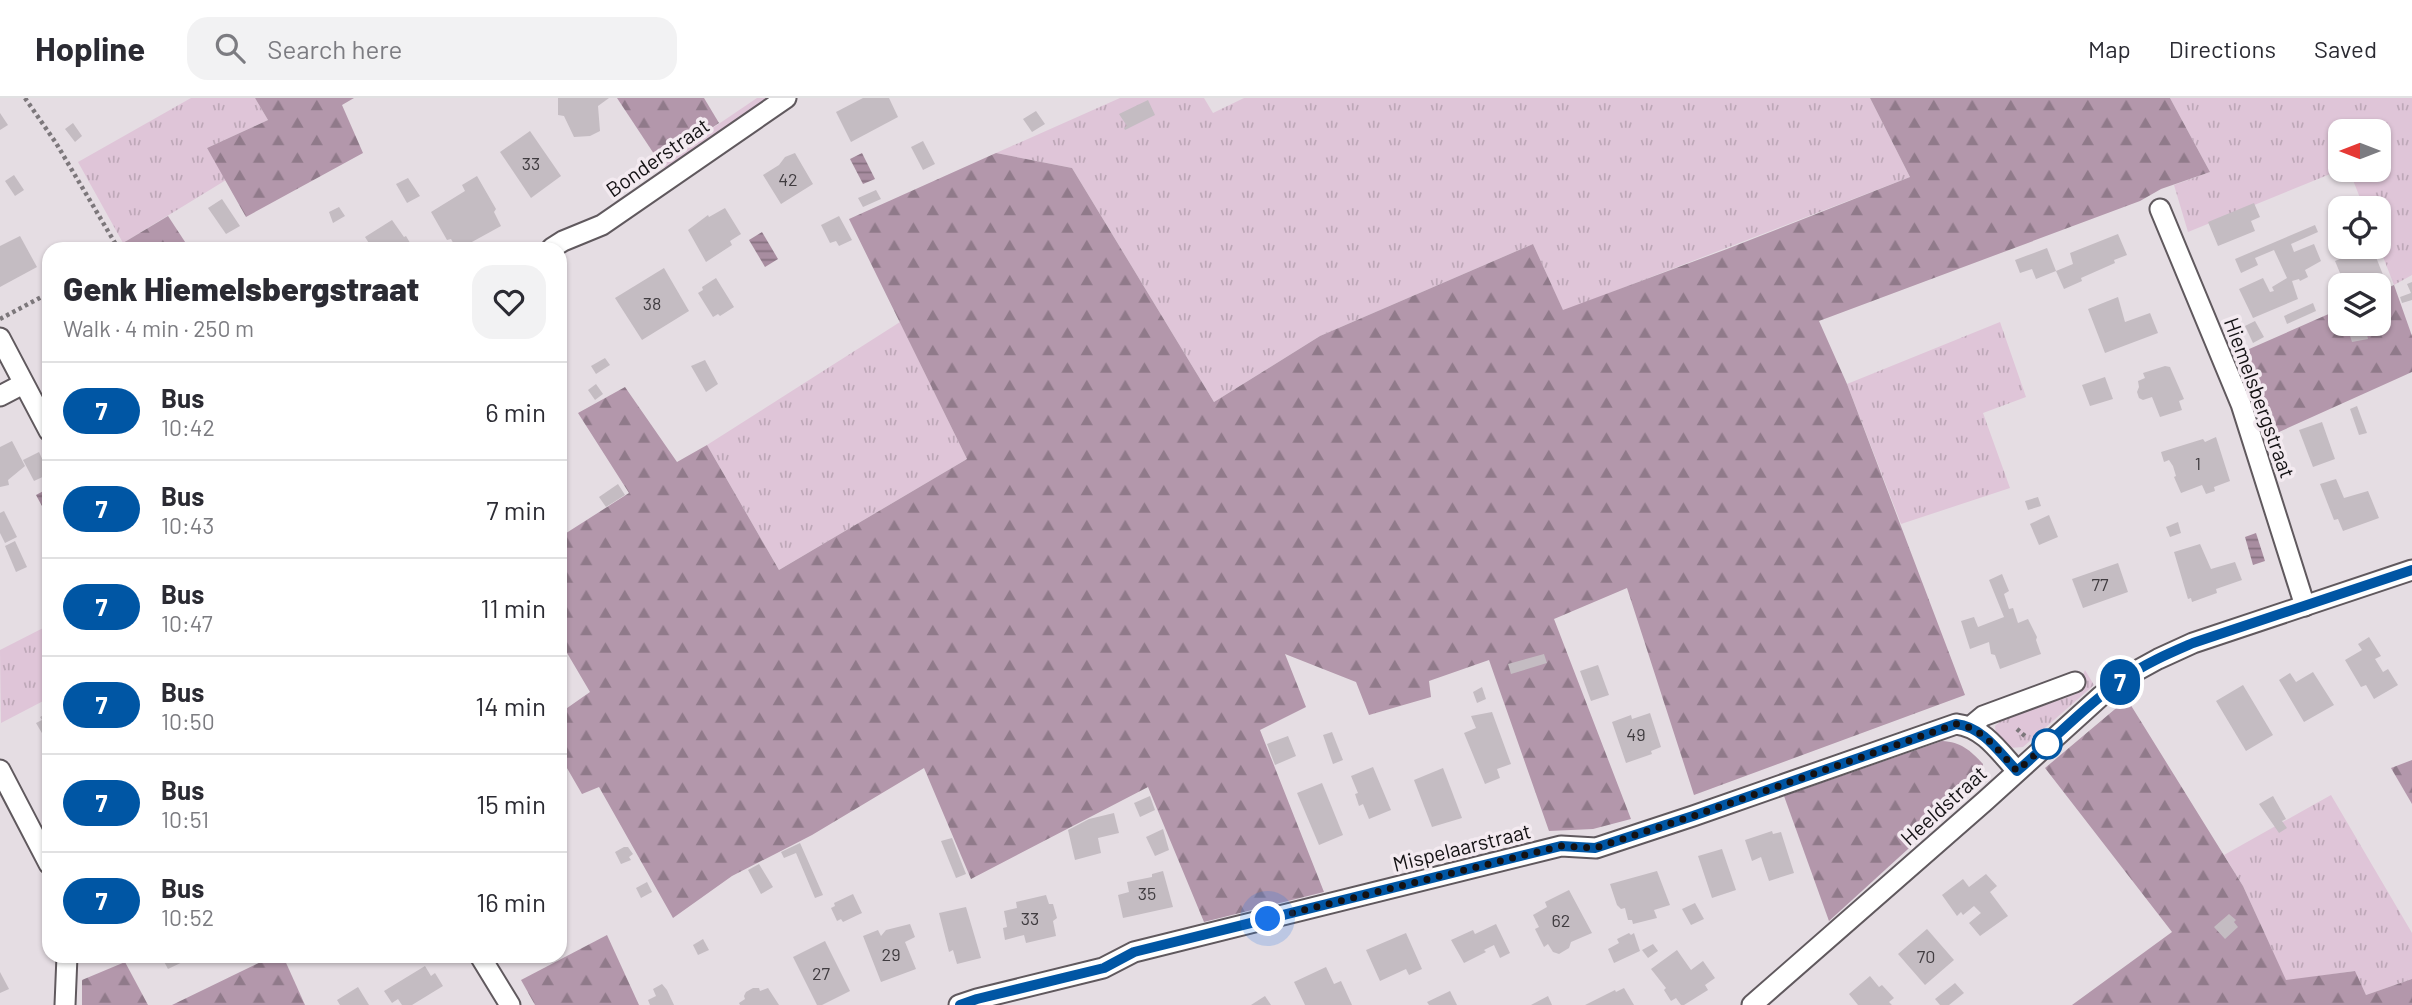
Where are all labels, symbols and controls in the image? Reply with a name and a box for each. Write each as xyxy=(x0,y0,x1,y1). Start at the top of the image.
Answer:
search box xyxy=(187,17,677,80)
text: Hopline xyxy=(35,28,145,68)
icon: search xyxy=(211,29,249,67)
text: Search here xyxy=(267,33,402,64)
text: Map xyxy=(2088,34,2131,63)
text: Directions xyxy=(2169,34,2276,63)
text: Saved xyxy=(2314,34,2377,63)
street label: Bonderstraat xyxy=(601,112,714,202)
north arrow xyxy=(2328,119,2390,182)
map controls xyxy=(2328,119,2391,336)
house number: 33 xyxy=(522,152,540,174)
house number: 42 xyxy=(778,168,798,190)
button: locate xyxy=(2328,196,2391,259)
button: heart xyxy=(472,265,546,339)
text: Genk Hiemelsbergstraat xyxy=(63,268,419,308)
button: layers xyxy=(2328,273,2391,336)
house number: 38 xyxy=(643,292,661,314)
text: Walk · 4 min · 250 m xyxy=(63,314,254,342)
street label: Hiemelsbergstraat xyxy=(2220,314,2301,481)
text: Bus xyxy=(161,382,204,413)
text: 7 xyxy=(96,396,107,425)
text: 6 min xyxy=(485,396,546,427)
text: 10:42 xyxy=(161,413,215,441)
house number: 1 xyxy=(2195,452,2201,474)
text: Bus xyxy=(161,480,204,511)
text: 7 xyxy=(96,494,107,523)
text: 7 min xyxy=(486,494,546,525)
text: 10:43 xyxy=(161,511,214,539)
house number: 77 xyxy=(2091,573,2109,595)
text: Bus xyxy=(161,578,204,609)
text: 7 xyxy=(96,592,107,621)
text: 11 min xyxy=(480,592,546,623)
text: 10:47 xyxy=(161,609,213,637)
line badge: 7 xyxy=(2097,659,2143,705)
text: 7 xyxy=(2114,667,2126,696)
text: Bus xyxy=(161,676,204,707)
text: 7 xyxy=(96,690,107,719)
text: 14 min xyxy=(475,690,546,721)
text: 10:50 xyxy=(161,707,215,735)
house number: 49 xyxy=(1626,723,1646,745)
unlabelled marker xyxy=(2032,729,2062,759)
street label: Heeldstraat xyxy=(1895,760,1991,850)
text: Bus xyxy=(161,774,204,805)
text: 7 xyxy=(96,788,107,817)
text: 15 min xyxy=(476,788,546,819)
text: 10:51 xyxy=(161,805,209,833)
street label: Mispelaarstraat xyxy=(1390,817,1533,876)
text: Bus xyxy=(161,872,204,903)
house number: 35 xyxy=(1138,882,1156,904)
text: 7 xyxy=(96,886,107,915)
text: 16 min xyxy=(476,886,546,917)
your location xyxy=(1250,901,1285,936)
text: 10:52 xyxy=(161,903,214,931)
house number: 33 xyxy=(1021,907,1039,929)
house number: 62 xyxy=(1552,909,1570,931)
house number: 29 xyxy=(881,943,901,965)
house number: 70 xyxy=(1917,945,1935,967)
house number: 27 xyxy=(812,962,831,984)

